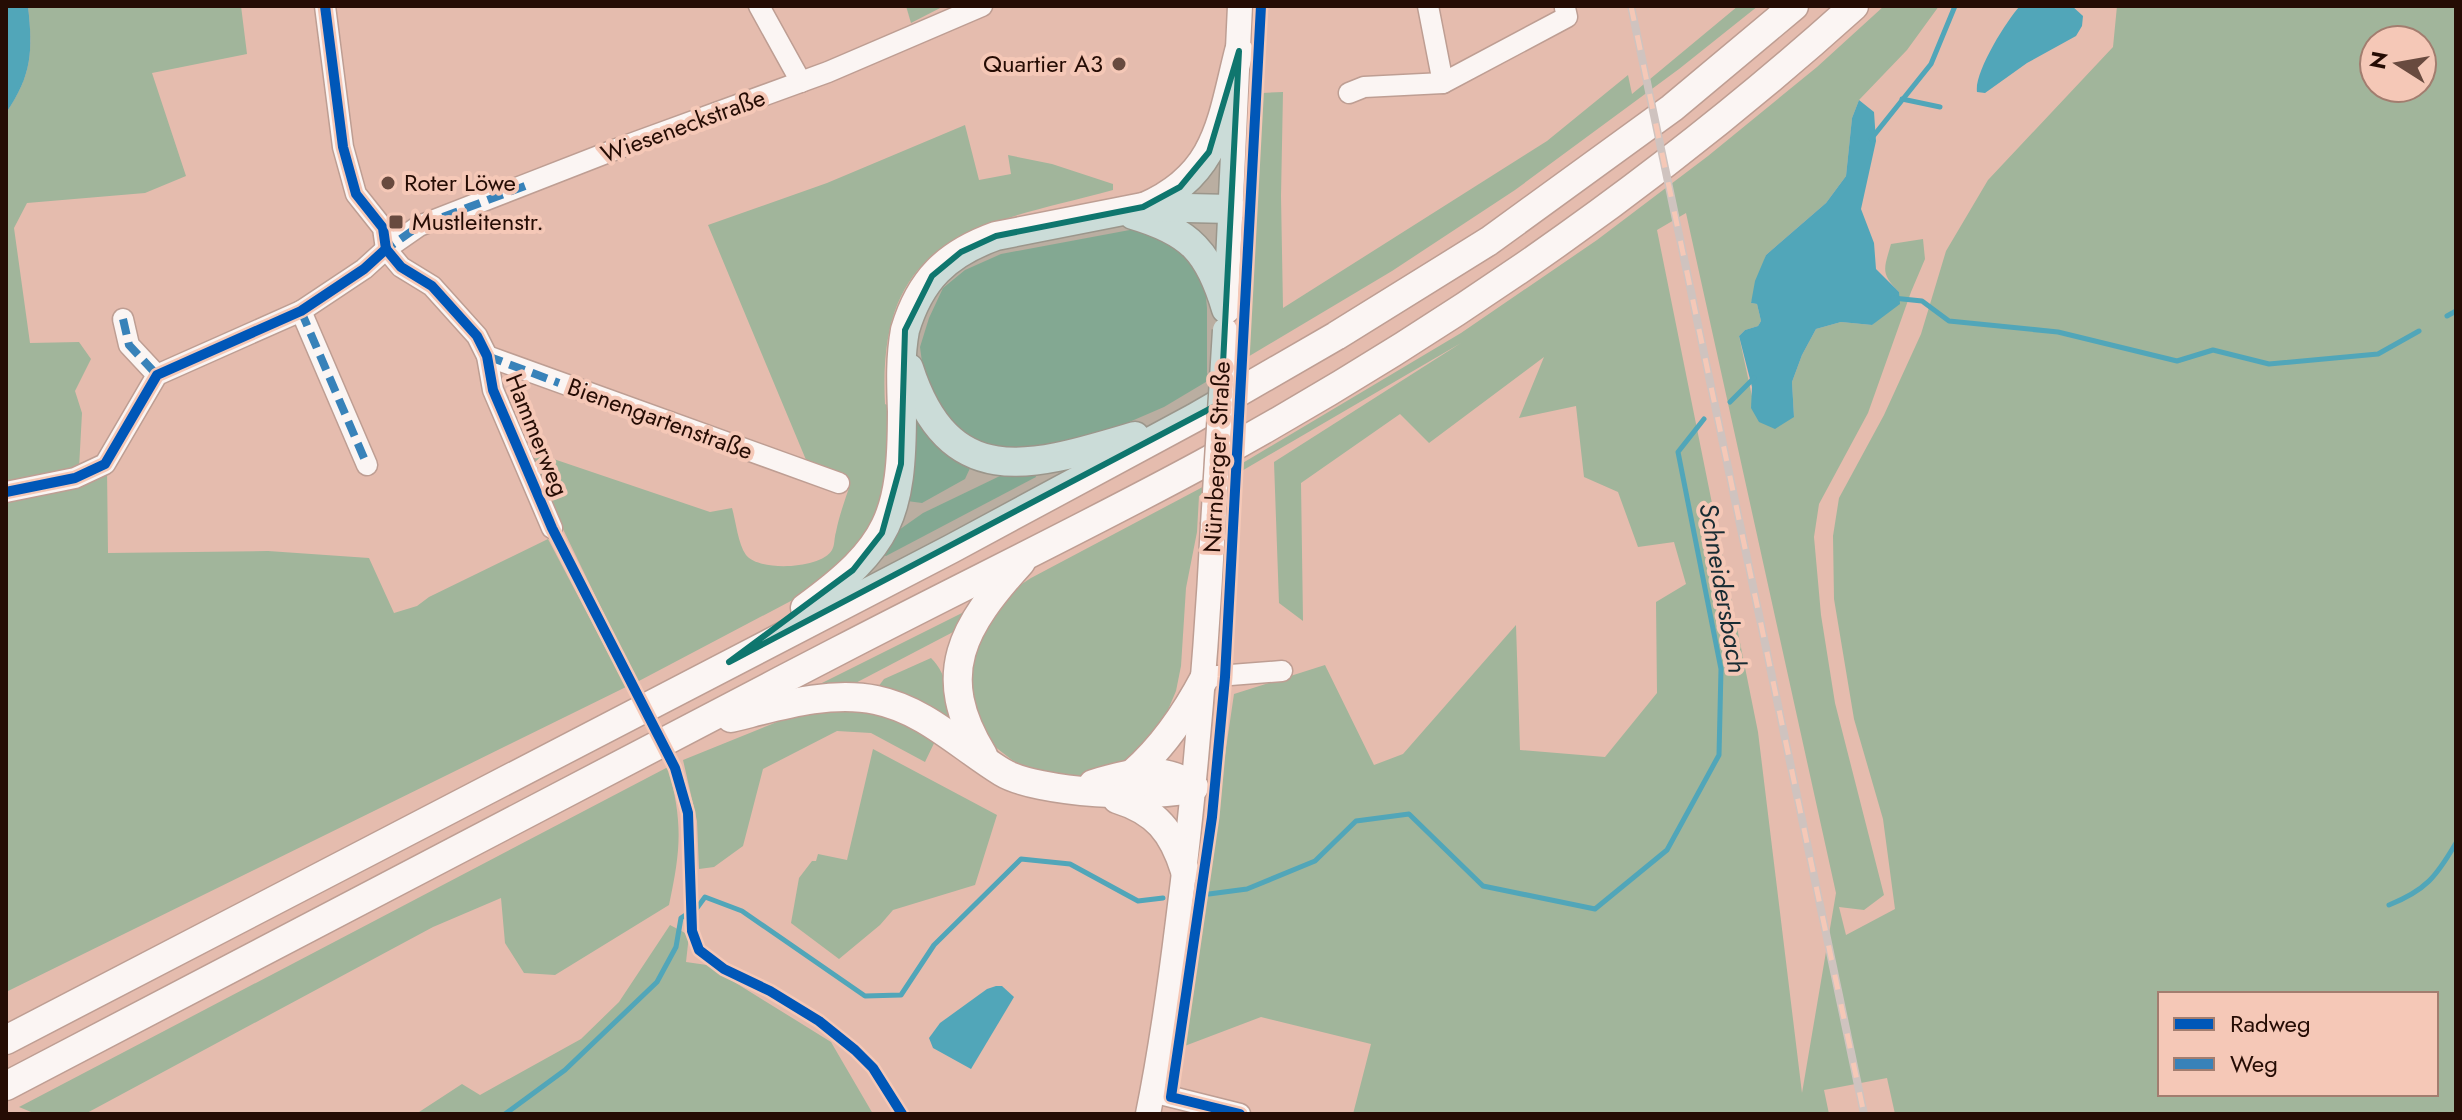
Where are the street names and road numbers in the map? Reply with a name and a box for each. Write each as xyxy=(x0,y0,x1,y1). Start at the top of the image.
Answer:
street label: Wieseneckstraße xyxy=(596,80,770,171)
street label: Nürnberger Straße xyxy=(1194,360,1239,554)
street label: Hammerweg xyxy=(497,368,578,501)
street label: Bienengartenstraße xyxy=(563,369,758,468)

